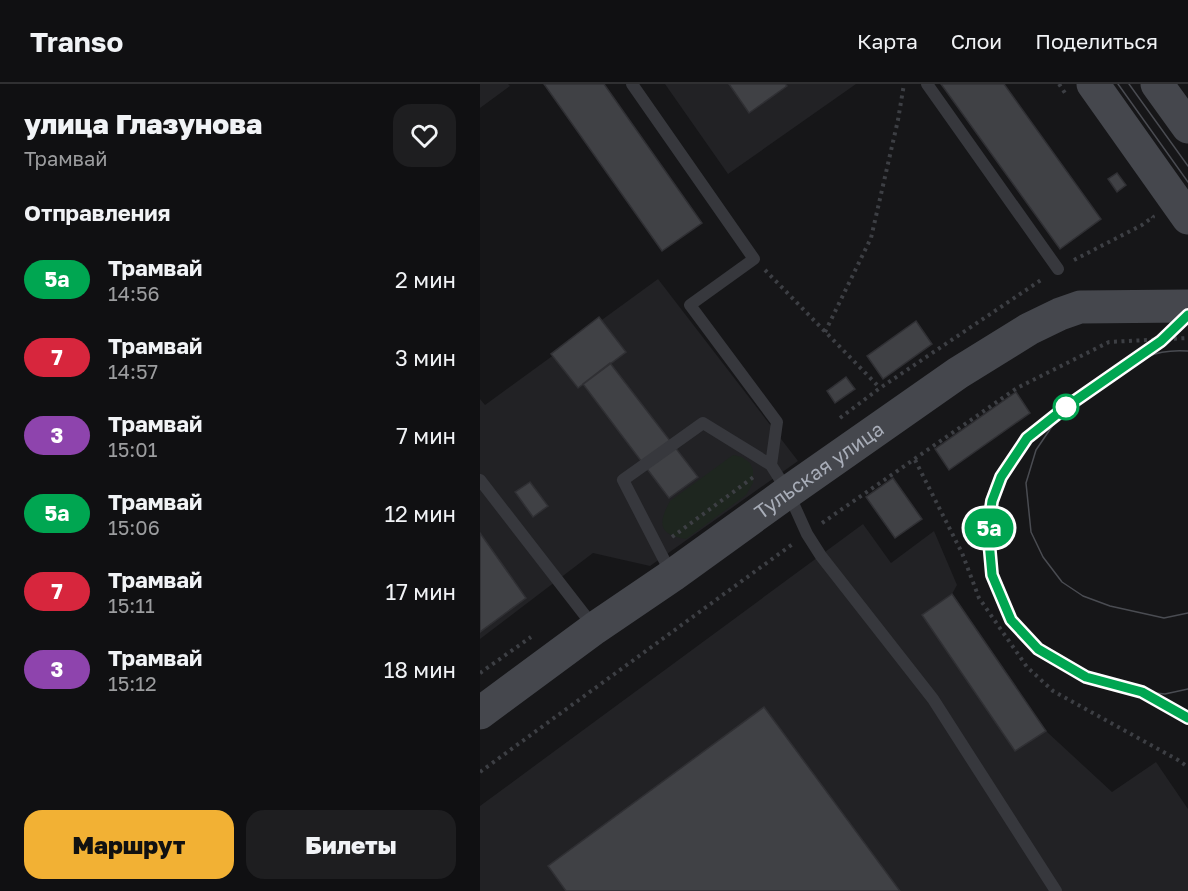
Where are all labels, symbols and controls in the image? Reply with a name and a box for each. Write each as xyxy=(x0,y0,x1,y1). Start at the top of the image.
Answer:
text: Transo xyxy=(30,25,123,58)
text: Карта xyxy=(857,28,918,54)
text: Слои xyxy=(951,28,1002,54)
text: Поделиться xyxy=(1035,28,1158,54)
button: heart xyxy=(393,104,456,167)
text: улица Глазунова xyxy=(24,107,262,140)
text: Трамвай xyxy=(24,146,107,170)
text: Отправления xyxy=(24,199,170,226)
text: Трамвай xyxy=(108,254,202,281)
text: 5а xyxy=(45,266,70,292)
text: 2 мин xyxy=(395,266,456,293)
text: 14:56 xyxy=(108,281,160,305)
text: Трамвай xyxy=(108,332,202,359)
text: 7 xyxy=(51,344,63,370)
text: 3 мин xyxy=(395,344,456,371)
text: 14:57 xyxy=(108,359,158,383)
unlabelled marker xyxy=(1053,394,1079,420)
text: Трамвай xyxy=(108,410,202,437)
street label: Тульская улица xyxy=(749,416,888,523)
text: 3 xyxy=(51,422,63,448)
text: 7 мин xyxy=(396,422,456,449)
text: 15:01 xyxy=(108,437,157,461)
text: Трамвай xyxy=(108,488,202,515)
text: 5а xyxy=(45,500,70,526)
text: 12 мин xyxy=(384,500,456,527)
line badge: 5а xyxy=(962,508,1016,548)
text: 15:06 xyxy=(108,515,160,539)
text: 5а xyxy=(977,515,1002,541)
text: Трамвай xyxy=(108,566,202,593)
text: 7 xyxy=(51,578,63,604)
text: 17 мин xyxy=(385,578,456,605)
text: 15:11 xyxy=(108,593,155,617)
text: Трамвай xyxy=(108,644,202,671)
text: 3 xyxy=(51,656,63,682)
text: 18 мин xyxy=(384,656,456,683)
text: 15:12 xyxy=(108,671,157,695)
button: Маршрут xyxy=(24,810,234,879)
button: Билеты xyxy=(246,810,456,879)

